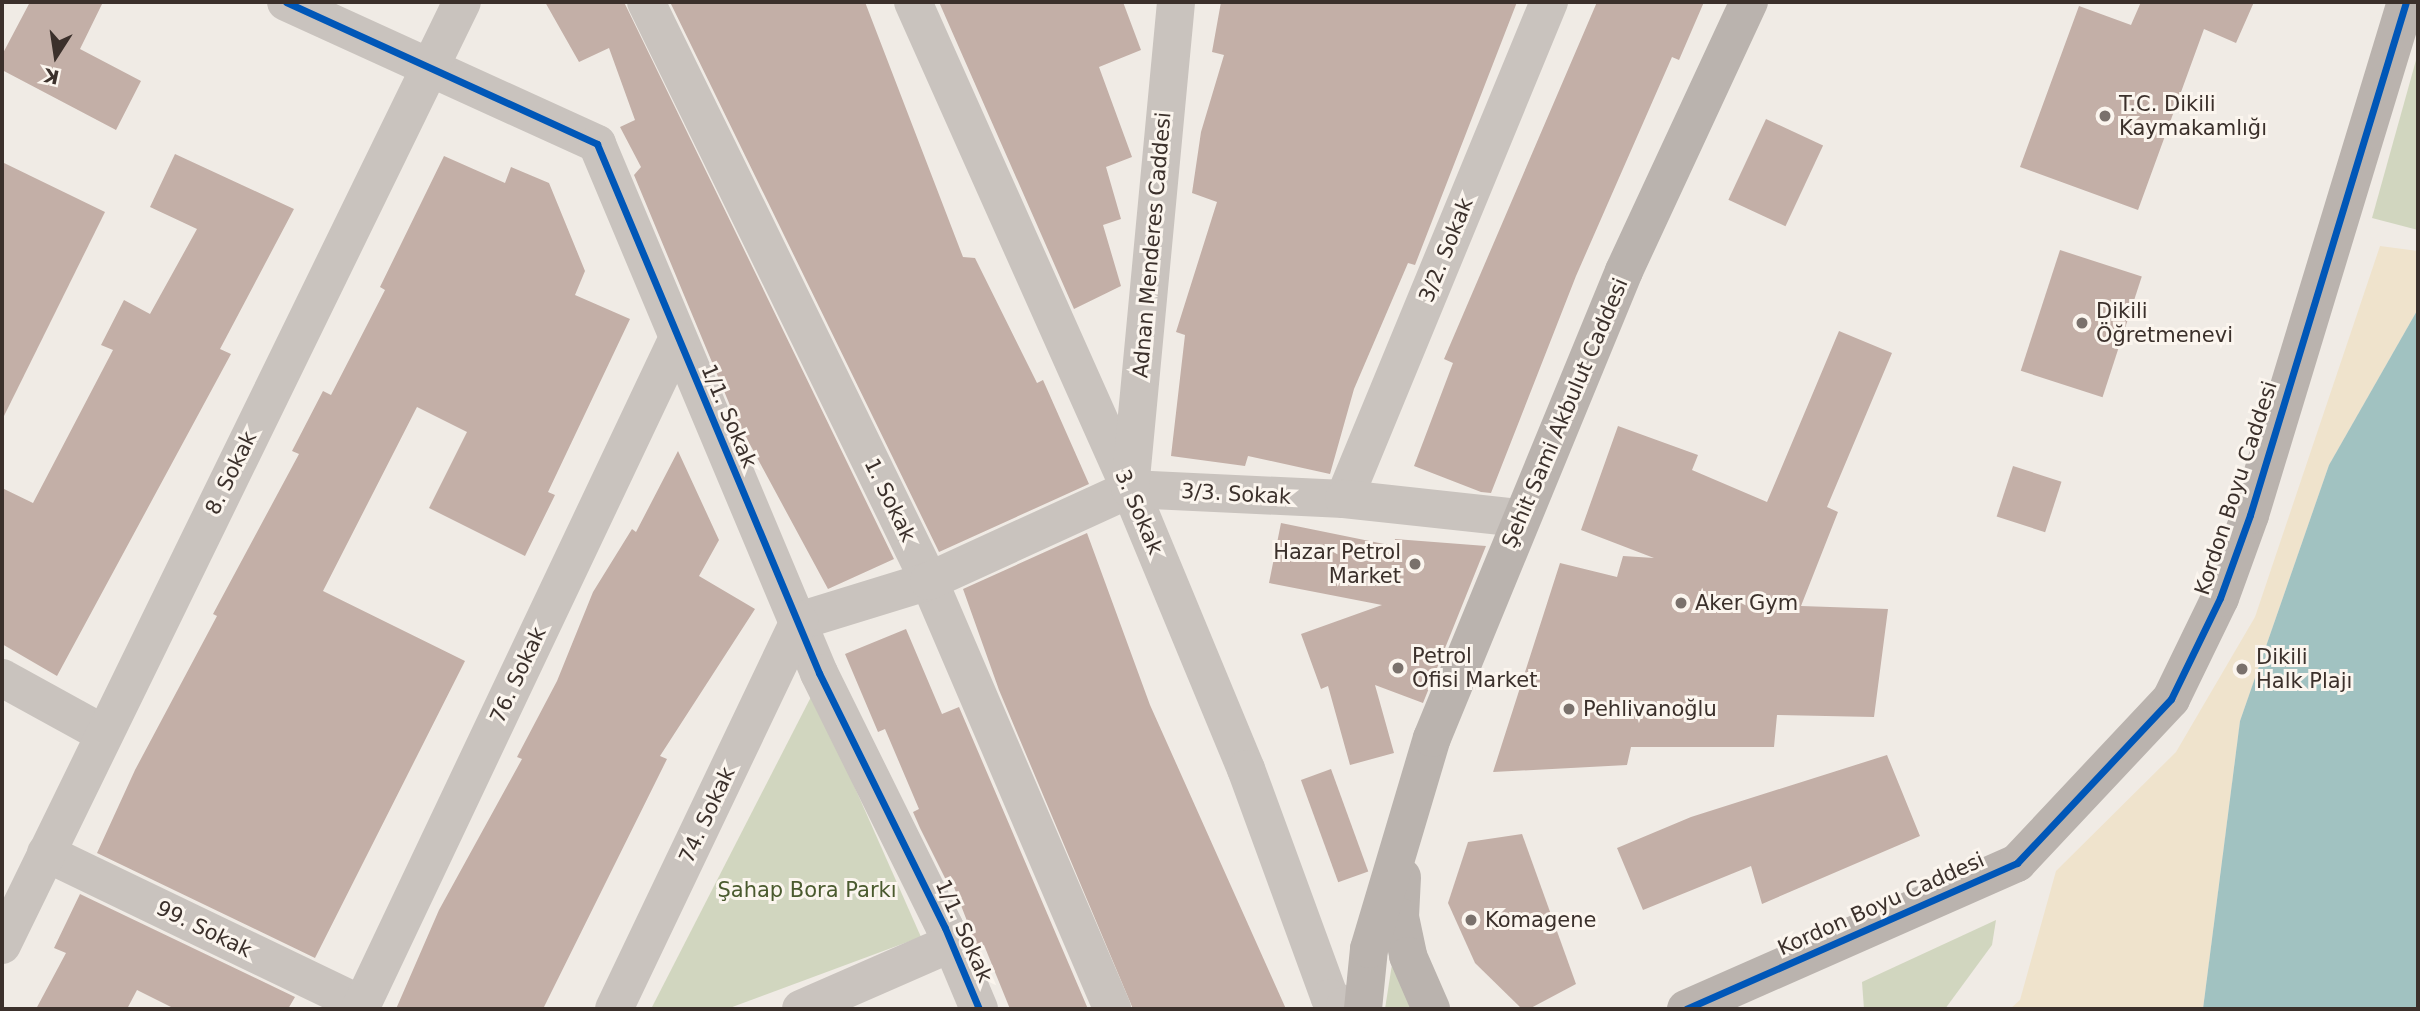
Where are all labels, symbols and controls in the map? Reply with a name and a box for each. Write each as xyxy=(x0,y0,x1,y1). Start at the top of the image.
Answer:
north arrow xyxy=(21,21,91,91)
text: K xyxy=(42,64,61,89)
place label: T.C. Dikili Kaymakamlığı xyxy=(2119,91,2267,141)
marker: T.C. Dikili Kaymakamlığı xyxy=(2097,108,2113,124)
street label: Adnan Menderes Caddesi xyxy=(1128,111,1176,379)
street label: 3/2. Sokak xyxy=(1414,194,1478,306)
street label: Şehit Sami Akbulut Caddesi xyxy=(1497,274,1633,552)
place label: Dikili Öğretmenevi xyxy=(2096,298,2233,348)
marker: Dikili Öğretmenevi xyxy=(2074,315,2090,331)
street label: 1/1. Sokak xyxy=(696,360,762,472)
street label: Kordon Boyu Caddesi xyxy=(2189,378,2283,598)
street label: 8. Sokak xyxy=(200,427,262,519)
street label: 1. Sokak xyxy=(859,454,921,546)
street label: 3. Sokak xyxy=(1110,466,1168,558)
street label: 3/3. Sokak xyxy=(1180,479,1292,509)
place label: Hazar Petrol Market xyxy=(1273,539,1401,589)
marker: Hazar Petrol Market xyxy=(1407,556,1423,572)
place label: Aker Gym xyxy=(1695,590,1798,616)
marker: Aker Gym xyxy=(1673,595,1689,611)
street label: 76. Sokak xyxy=(485,623,551,727)
place label: Petrol Ofisi Market xyxy=(1412,643,1537,693)
place label: Dikili Halk Plajı xyxy=(2256,644,2352,694)
marker: Petrol Ofisi Market xyxy=(1390,660,1406,676)
marker: Dikili Halk Plajı xyxy=(2234,661,2250,677)
place label: Pehlivanoğlu xyxy=(1583,696,1717,722)
marker: Pehlivanoğlu xyxy=(1561,701,1577,717)
street label: 74. Sokak xyxy=(674,763,740,867)
street label: Kordon Boyu Caddesi xyxy=(1774,847,1988,961)
street label: 1/1. Sokak xyxy=(930,876,998,986)
park label: Şahap Bora Parkı xyxy=(717,877,897,903)
street label: 99. Sokak xyxy=(152,895,256,963)
place label: Komagene xyxy=(1485,907,1596,933)
marker: Komagene xyxy=(1463,912,1479,928)

